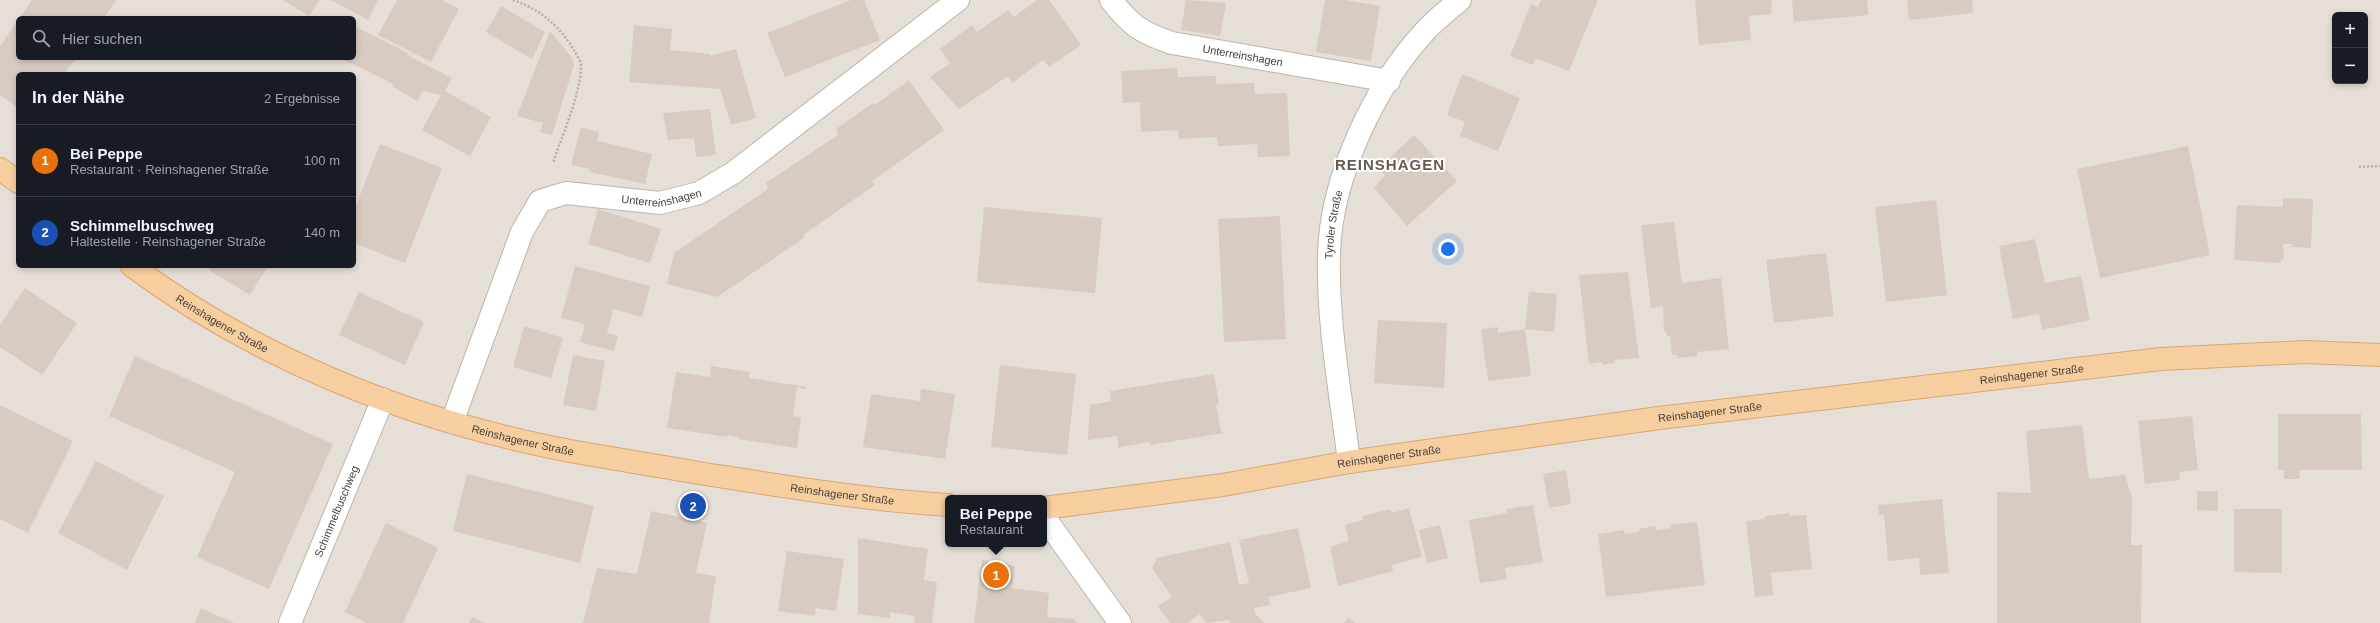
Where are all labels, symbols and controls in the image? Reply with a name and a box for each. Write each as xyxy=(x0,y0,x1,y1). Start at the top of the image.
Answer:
map controls xyxy=(2332,12,2368,84)
button: + xyxy=(2332,12,2368,48)
search box xyxy=(16,16,356,60)
icon: search xyxy=(30,27,52,49)
text: Hier suchen xyxy=(62,30,142,47)
street label: Unterreinshagen xyxy=(1202,42,1284,68)
button: − xyxy=(2332,48,2368,84)
text: In der Nähe xyxy=(32,88,125,107)
text: 2 Ergebnisse xyxy=(264,91,340,106)
text: Bei Peppe xyxy=(70,145,143,162)
text: 1 xyxy=(41,153,49,168)
text: 100 m xyxy=(304,153,340,168)
district label: REINSHAGEN xyxy=(1335,156,1445,173)
text: Restaurant · Reinshagener Straße xyxy=(70,162,269,177)
street label: Unterreinshagen xyxy=(621,187,703,209)
street label: Tyroler Straße xyxy=(1323,189,1345,259)
text: Schimmelbuschweg xyxy=(70,217,214,234)
text: 2 xyxy=(41,225,49,240)
text: 140 m xyxy=(304,225,340,240)
text: Haltestelle · Reinshagener Straße xyxy=(70,234,266,249)
your location xyxy=(1438,239,1458,259)
street label: Reinshagener Straße xyxy=(174,292,270,355)
street label: Reinshagener Straße xyxy=(1979,362,2084,386)
street label: Reinshagener Straße xyxy=(1657,400,1763,424)
street label: Reinshagener Straße xyxy=(470,422,575,458)
street label: Reinshagener Straße xyxy=(1336,443,1442,470)
street label: Schimmelbuschweg xyxy=(312,464,361,559)
street label: Reinshagener Straße xyxy=(789,481,895,507)
pin: 2 xyxy=(680,491,706,521)
popup xyxy=(945,495,1047,547)
text: Bei Peppe xyxy=(960,505,1032,522)
text: Restaurant xyxy=(960,522,1023,537)
pin: 1 xyxy=(983,560,1009,590)

